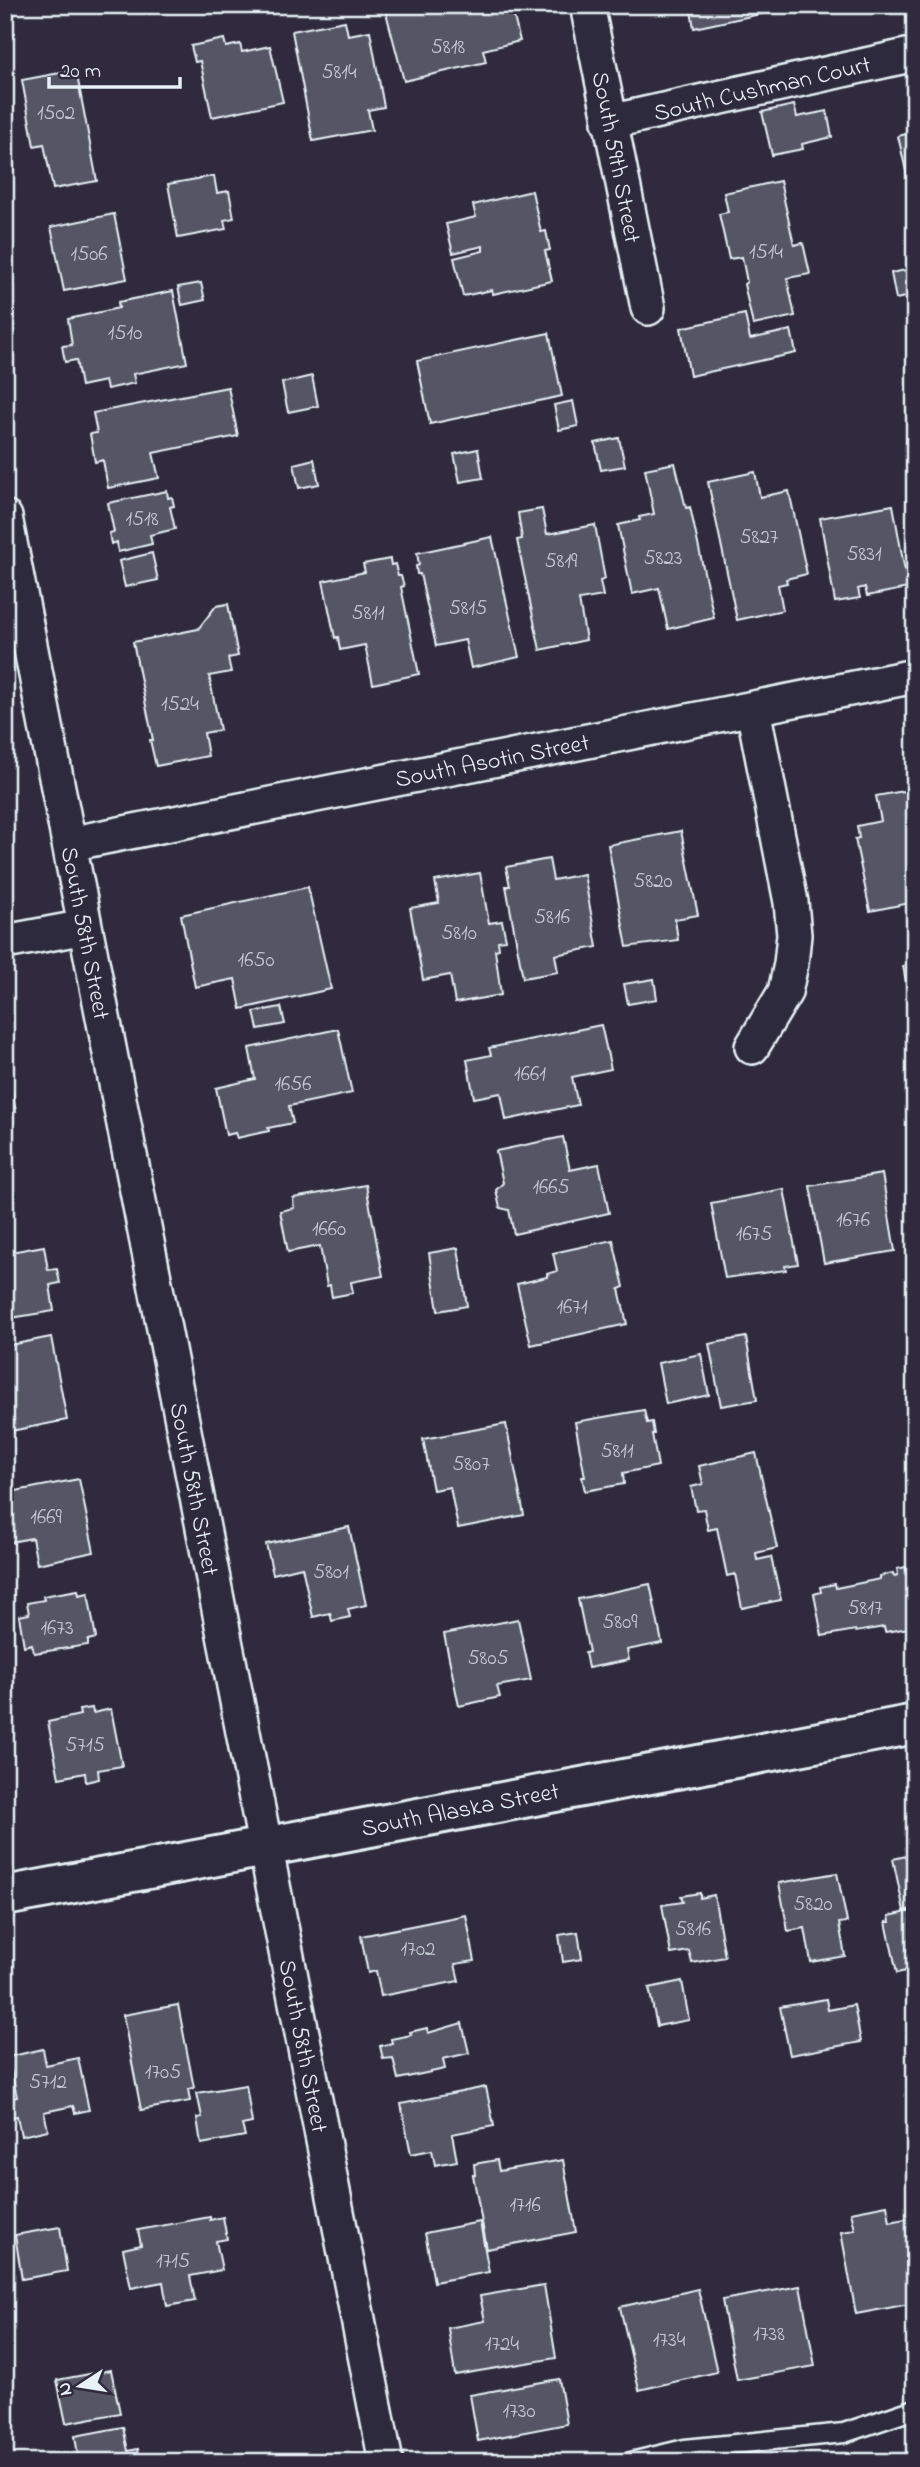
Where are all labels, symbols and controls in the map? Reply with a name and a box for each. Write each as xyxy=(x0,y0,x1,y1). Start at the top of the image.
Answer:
house number: 5818 xyxy=(431,33,465,63)
scale bar xyxy=(49,46,180,90)
street label: South Cushman Court xyxy=(651,48,875,132)
text: 20 m xyxy=(60,57,101,87)
house number: 5814 xyxy=(321,58,357,88)
street label: South 59th Street xyxy=(581,69,648,246)
house number: 1502 xyxy=(37,99,75,129)
house number: 1514 xyxy=(749,238,783,268)
house number: 1506 xyxy=(70,240,108,270)
house number: 1510 xyxy=(108,319,142,349)
house number: 1518 xyxy=(125,505,159,535)
house number: 5827 xyxy=(740,523,779,553)
house number: 5831 xyxy=(846,540,882,570)
house number: 5823 xyxy=(644,544,683,574)
house number: 5819 xyxy=(545,547,578,577)
house number: 5815 xyxy=(449,594,487,624)
house number: 5811 xyxy=(351,599,385,629)
house number: 1524 xyxy=(161,690,199,720)
street label: South Asotin Street xyxy=(392,726,593,798)
street label: South 58th Street xyxy=(50,844,117,1023)
house number: 5820 xyxy=(633,867,673,897)
house number: 5816 xyxy=(534,903,570,933)
house number: 5810 xyxy=(441,919,477,949)
house number: 1650 xyxy=(237,946,275,976)
house number: 1661 xyxy=(514,1060,546,1090)
house number: 1656 xyxy=(274,1070,312,1100)
house number: 1665 xyxy=(532,1173,570,1203)
house number: 1676 xyxy=(836,1206,870,1236)
house number: 1660 xyxy=(312,1215,346,1245)
house number: 1675 xyxy=(736,1220,772,1250)
house number: 1671 xyxy=(556,1293,588,1323)
street label: South 58th Street xyxy=(159,1400,226,1579)
house number: 5811 xyxy=(600,1437,634,1467)
house number: 5807 xyxy=(452,1450,490,1480)
house number: 1669 xyxy=(30,1503,62,1533)
house number: 5801 xyxy=(313,1558,349,1588)
house number: 5817 xyxy=(847,1594,883,1624)
house number: 5809 xyxy=(602,1608,638,1638)
house number: 1673 xyxy=(40,1614,74,1644)
house number: 5805 xyxy=(468,1644,508,1674)
house number: 5715 xyxy=(65,1731,105,1761)
street label: South Alaska Street xyxy=(359,1775,562,1848)
house number: 5820 xyxy=(793,1890,833,1920)
house number: 5816 xyxy=(675,1915,711,1945)
house number: 1702 xyxy=(401,1935,435,1965)
street label: South 58th Street xyxy=(268,1957,335,2136)
house number: 1705 xyxy=(145,2058,181,2088)
house number: 5712 xyxy=(29,2068,67,2098)
house number: 1716 xyxy=(509,2191,541,2221)
house number: 1715 xyxy=(156,2247,190,2277)
house number: 1738 xyxy=(753,2320,785,2350)
house number: 1734 xyxy=(653,2326,686,2356)
house number: 1724 xyxy=(485,2330,520,2360)
north arrow xyxy=(46,2352,116,2422)
text: N xyxy=(51,2380,80,2398)
house number: 1730 xyxy=(502,2397,536,2427)

